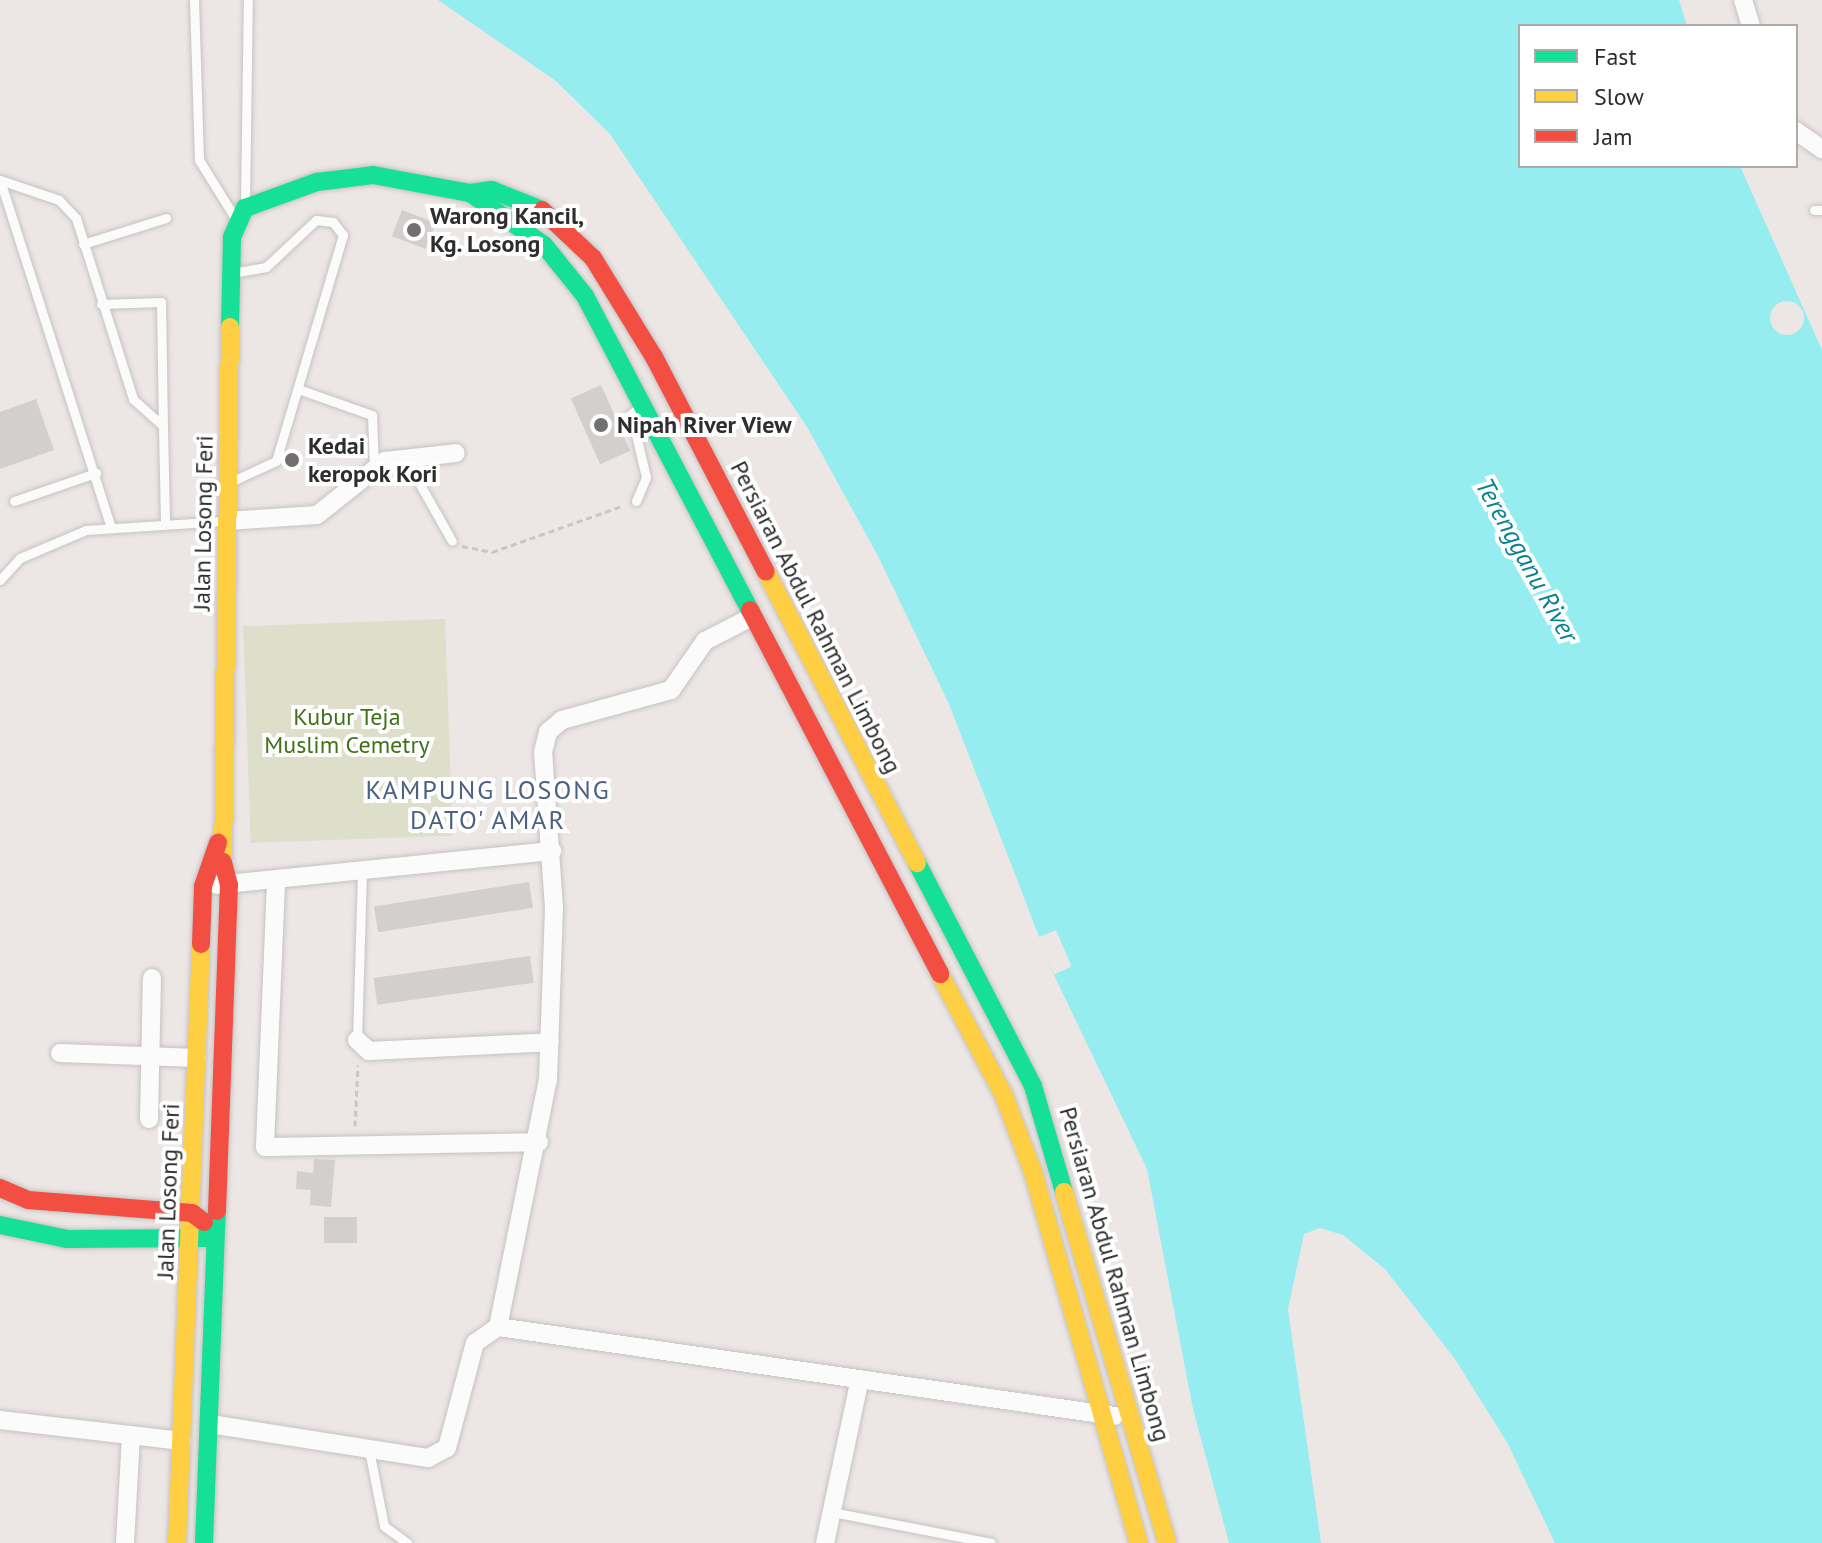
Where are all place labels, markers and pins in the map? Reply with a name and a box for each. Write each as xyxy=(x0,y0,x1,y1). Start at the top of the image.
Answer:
place label: Warong Kancil, Kg. Losong xyxy=(430,202,584,258)
marker: Warong Kancil, Kg. Losong xyxy=(405,221,423,239)
place label: Nipah River View xyxy=(617,411,792,439)
marker: Nipah River View xyxy=(592,416,610,434)
place label: Kedai keropok Kori xyxy=(308,432,438,488)
marker: Kedai keropok Kori xyxy=(283,451,301,469)

